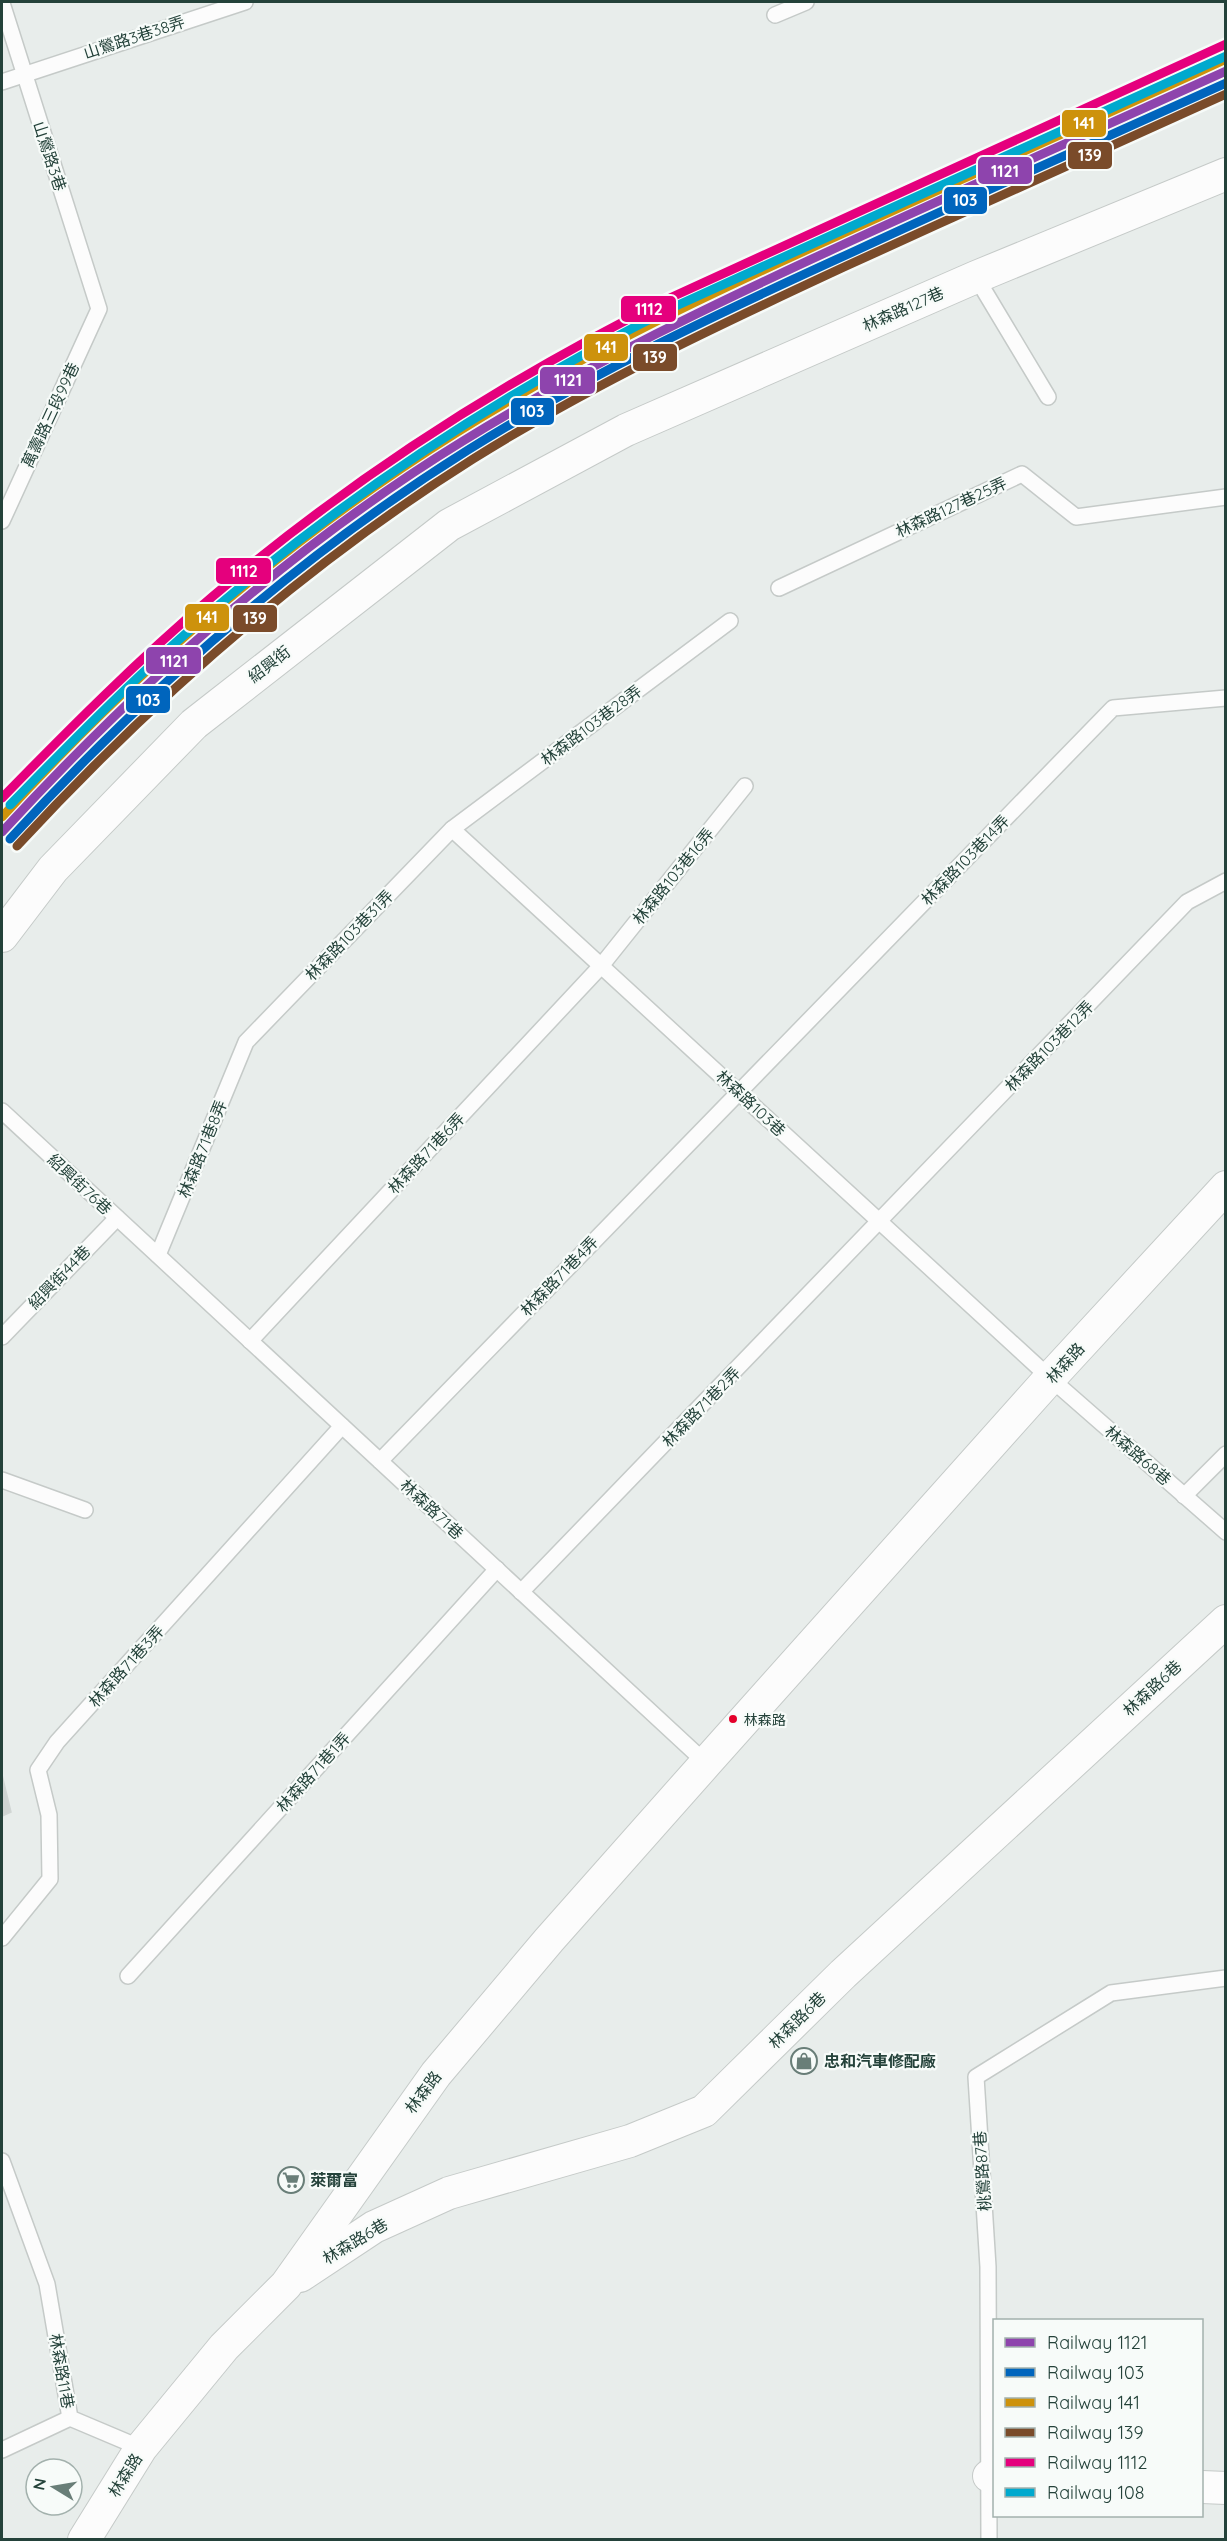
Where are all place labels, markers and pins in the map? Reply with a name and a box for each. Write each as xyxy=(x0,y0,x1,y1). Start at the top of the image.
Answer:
place label: 林森路 xyxy=(744,1711,786,1729)
marker: 林森路 xyxy=(727,1713,739,1725)
shop icon: 忠和汽車修配廠 xyxy=(789,2046,819,2076)
place label: 忠和汽車修配廠 xyxy=(824,2051,936,2071)
supermarket icon: 萊爾富 xyxy=(276,2165,306,2195)
place label: 萊爾富 xyxy=(310,2170,358,2190)

